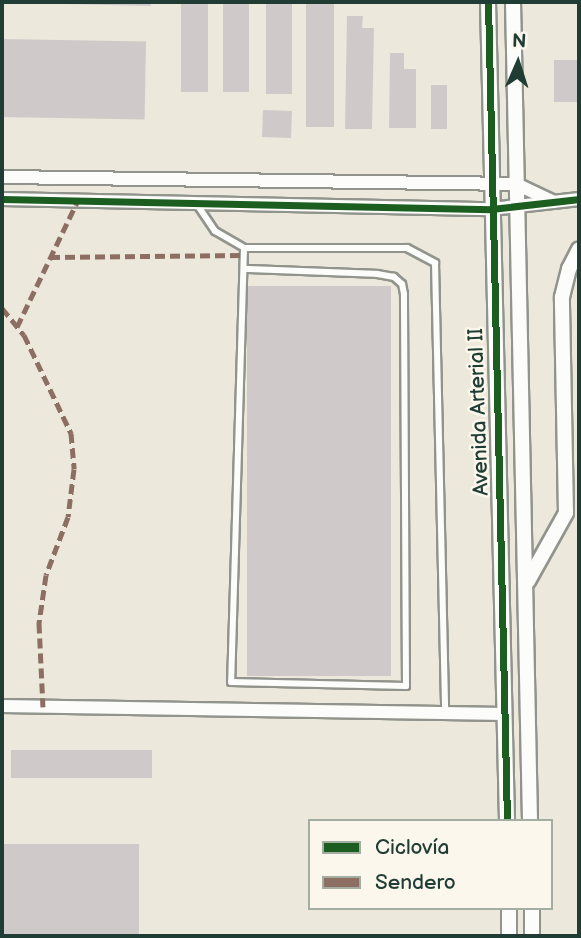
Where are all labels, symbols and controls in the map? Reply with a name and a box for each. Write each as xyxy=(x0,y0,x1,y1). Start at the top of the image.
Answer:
north arrow xyxy=(483,28,553,98)
text: N xyxy=(511,30,527,53)
street label: Avenida Arterial II xyxy=(463,328,495,496)
legend xyxy=(308,819,553,910)
text: Ciclovía xyxy=(375,835,449,860)
text: Sendero xyxy=(375,870,456,895)

